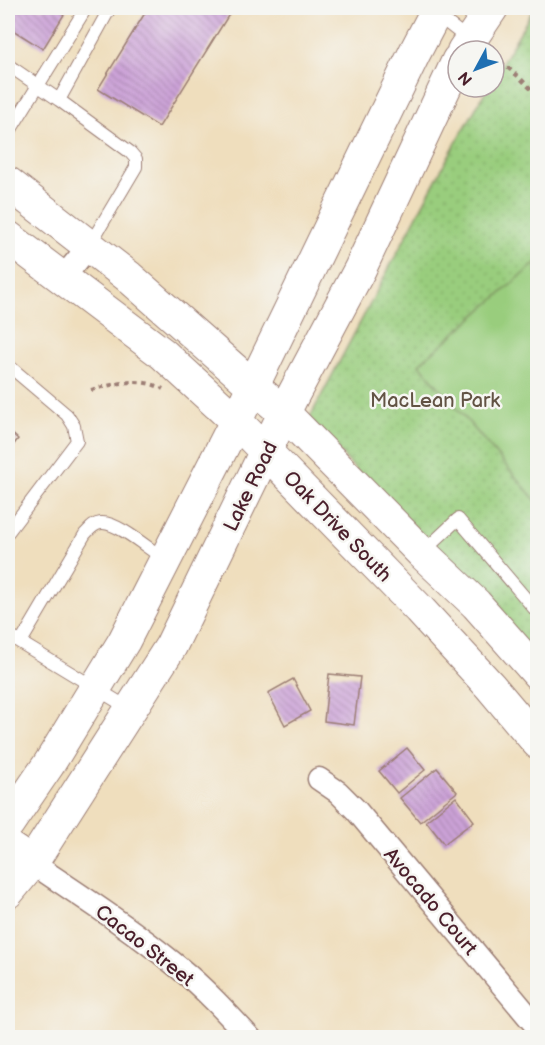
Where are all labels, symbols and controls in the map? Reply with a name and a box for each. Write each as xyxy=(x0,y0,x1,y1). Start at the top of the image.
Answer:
north arrow xyxy=(446,39,506,99)
text: N xyxy=(455,67,477,89)
park label: MacLean Park xyxy=(370,389,500,413)
street label: Lake Road xyxy=(219,437,283,535)
street label: Oak Drive South xyxy=(278,466,396,587)
street label: Avocado Court xyxy=(378,843,482,960)
street label: Cacao Street xyxy=(90,900,199,992)

